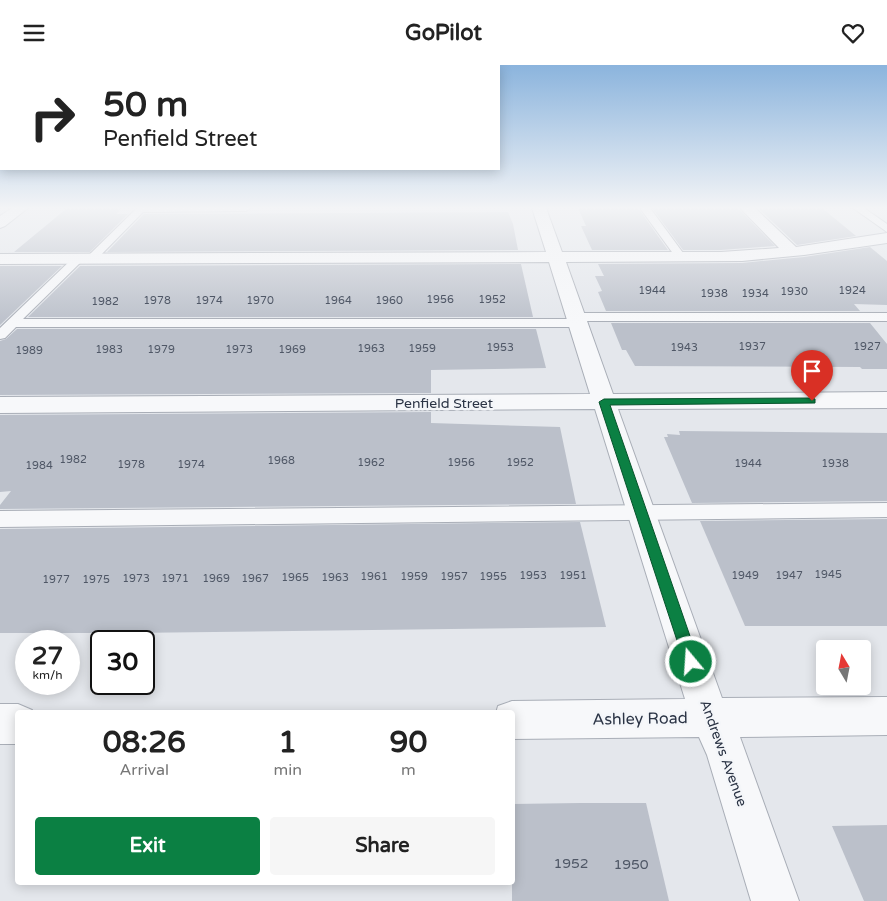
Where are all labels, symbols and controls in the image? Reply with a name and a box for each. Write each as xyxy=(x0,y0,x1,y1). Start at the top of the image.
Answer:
icon: menu xyxy=(20,19,48,47)
icon: heart xyxy=(839,19,867,47)
text: GoPilot xyxy=(405,20,482,46)
text: 50 m xyxy=(103,84,188,126)
icon: right xyxy=(20,85,85,150)
text: Penfield Street xyxy=(103,126,257,152)
house number: 1944 xyxy=(638,284,666,297)
house number: 1924 xyxy=(838,284,866,297)
house number: 1930 xyxy=(780,285,808,298)
house number: 1938 xyxy=(700,287,728,300)
house number: 1934 xyxy=(741,287,769,300)
house number: 1956 xyxy=(426,293,454,306)
house number: 1952 xyxy=(478,293,506,306)
house number: 1978 xyxy=(143,294,171,307)
house number: 1974 xyxy=(195,294,223,307)
house number: 1970 xyxy=(246,294,274,307)
house number: 1964 xyxy=(324,294,352,307)
house number: 1960 xyxy=(375,294,403,307)
house number: 1982 xyxy=(91,295,119,308)
house number: 1937 xyxy=(738,340,766,353)
house number: 1927 xyxy=(853,340,881,353)
house number: 1953 xyxy=(486,341,514,354)
house number: 1943 xyxy=(670,341,698,354)
house number: 1963 xyxy=(357,342,385,355)
house number: 1959 xyxy=(408,342,436,355)
house number: 1983 xyxy=(95,343,123,356)
house number: 1979 xyxy=(147,343,175,356)
house number: 1973 xyxy=(225,343,253,356)
house number: 1969 xyxy=(278,343,306,356)
house number: 1989 xyxy=(15,344,43,357)
pin xyxy=(791,350,833,401)
icon: arrive xyxy=(798,357,826,385)
street label: Penfield Street xyxy=(395,395,494,412)
house number: 1982 xyxy=(59,453,87,466)
house number: 1968 xyxy=(267,454,295,467)
house number: 1962 xyxy=(357,456,385,469)
house number: 1956 xyxy=(447,456,475,469)
house number: 1952 xyxy=(506,456,534,469)
house number: 1944 xyxy=(734,457,762,470)
house number: 1938 xyxy=(821,457,849,470)
house number: 1978 xyxy=(117,458,145,471)
house number: 1974 xyxy=(177,458,205,471)
house number: 1984 xyxy=(25,459,53,472)
house number: 1945 xyxy=(814,568,842,581)
house number: 1953 xyxy=(519,569,547,582)
house number: 1951 xyxy=(559,569,587,582)
house number: 1949 xyxy=(731,569,759,582)
house number: 1947 xyxy=(775,569,803,582)
house number: 1961 xyxy=(360,570,388,583)
house number: 1959 xyxy=(400,570,428,583)
house number: 1957 xyxy=(440,570,468,583)
house number: 1955 xyxy=(479,570,507,583)
house number: 1965 xyxy=(281,571,309,584)
house number: 1963 xyxy=(321,571,349,584)
house number: 1973 xyxy=(122,572,150,585)
house number: 1971 xyxy=(161,572,189,585)
house number: 1969 xyxy=(202,572,230,585)
house number: 1967 xyxy=(241,572,269,585)
house number: 1977 xyxy=(42,573,70,586)
house number: 1975 xyxy=(82,573,110,586)
speed limit sign: 30 xyxy=(90,630,155,695)
position arrow xyxy=(664,635,716,687)
north arrow xyxy=(816,640,871,695)
map controls xyxy=(816,640,871,695)
text: 27 xyxy=(32,641,63,671)
text: km/h xyxy=(32,668,63,682)
street label: Andrews Avenue xyxy=(696,698,751,809)
street label: Ashley Road xyxy=(592,708,688,730)
text: 08:26 xyxy=(103,724,186,761)
text: 1 xyxy=(278,724,297,761)
text: 90 xyxy=(390,724,427,761)
text: Arrival xyxy=(120,760,169,780)
text: min xyxy=(274,760,302,780)
text: m xyxy=(401,760,416,780)
button: Exit xyxy=(35,817,260,875)
button: Share xyxy=(270,817,495,875)
house number: 1952 xyxy=(553,855,589,872)
house number: 1950 xyxy=(613,856,649,873)

